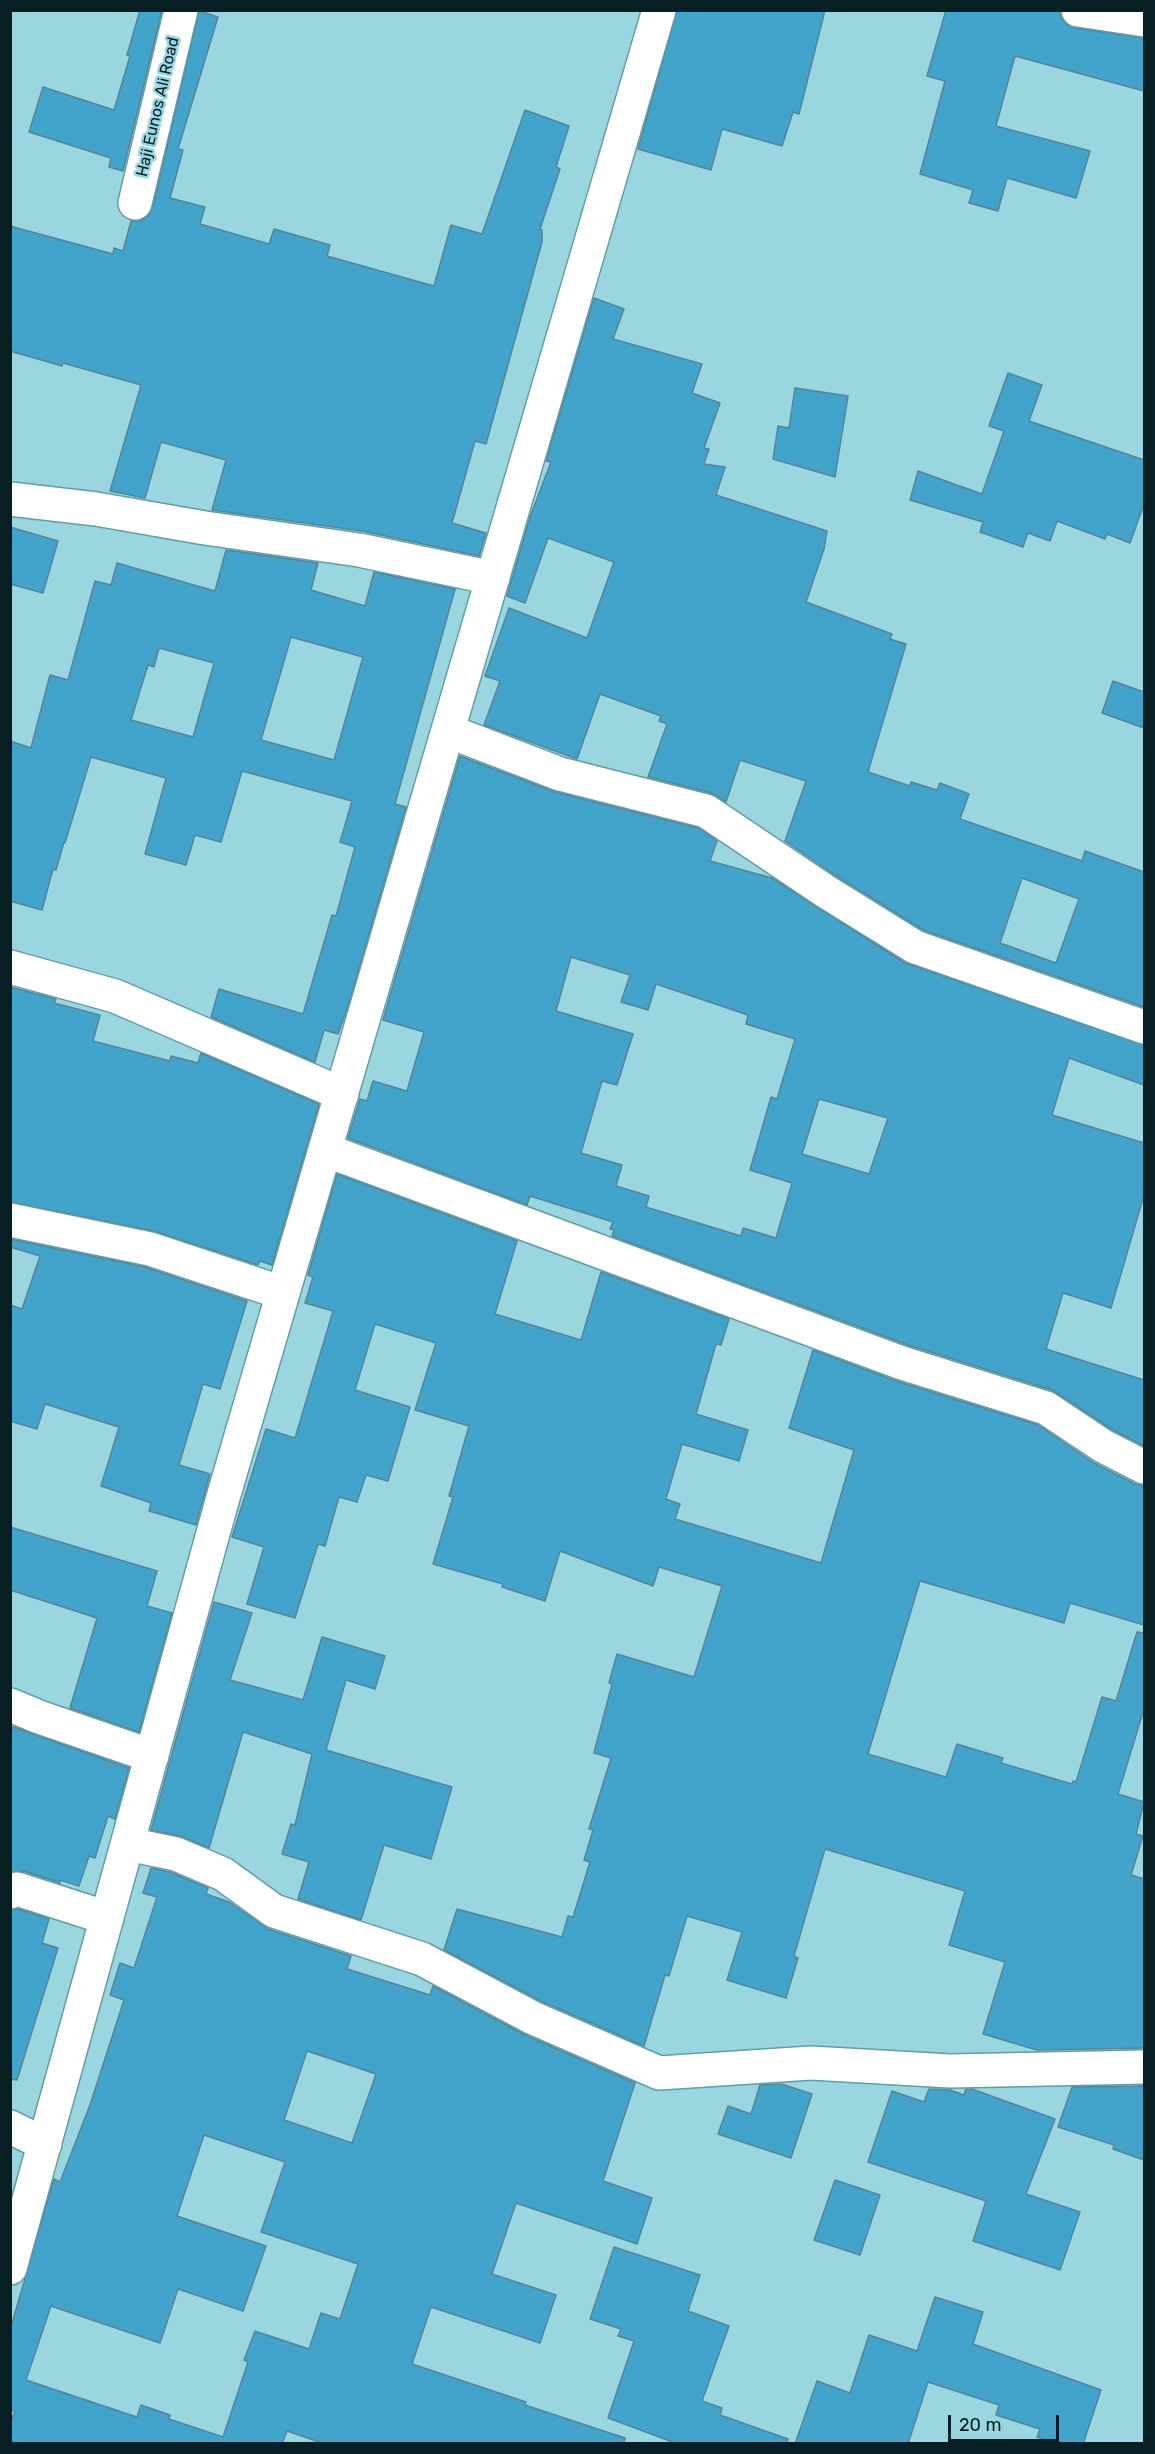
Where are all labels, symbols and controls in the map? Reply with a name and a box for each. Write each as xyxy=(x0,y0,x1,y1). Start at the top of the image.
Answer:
street label: Haji Eunos Ali Road xyxy=(133,35,183,179)
scale bar xyxy=(951,2403,1062,2441)
text: 20 m xyxy=(959,2414,1001,2436)

